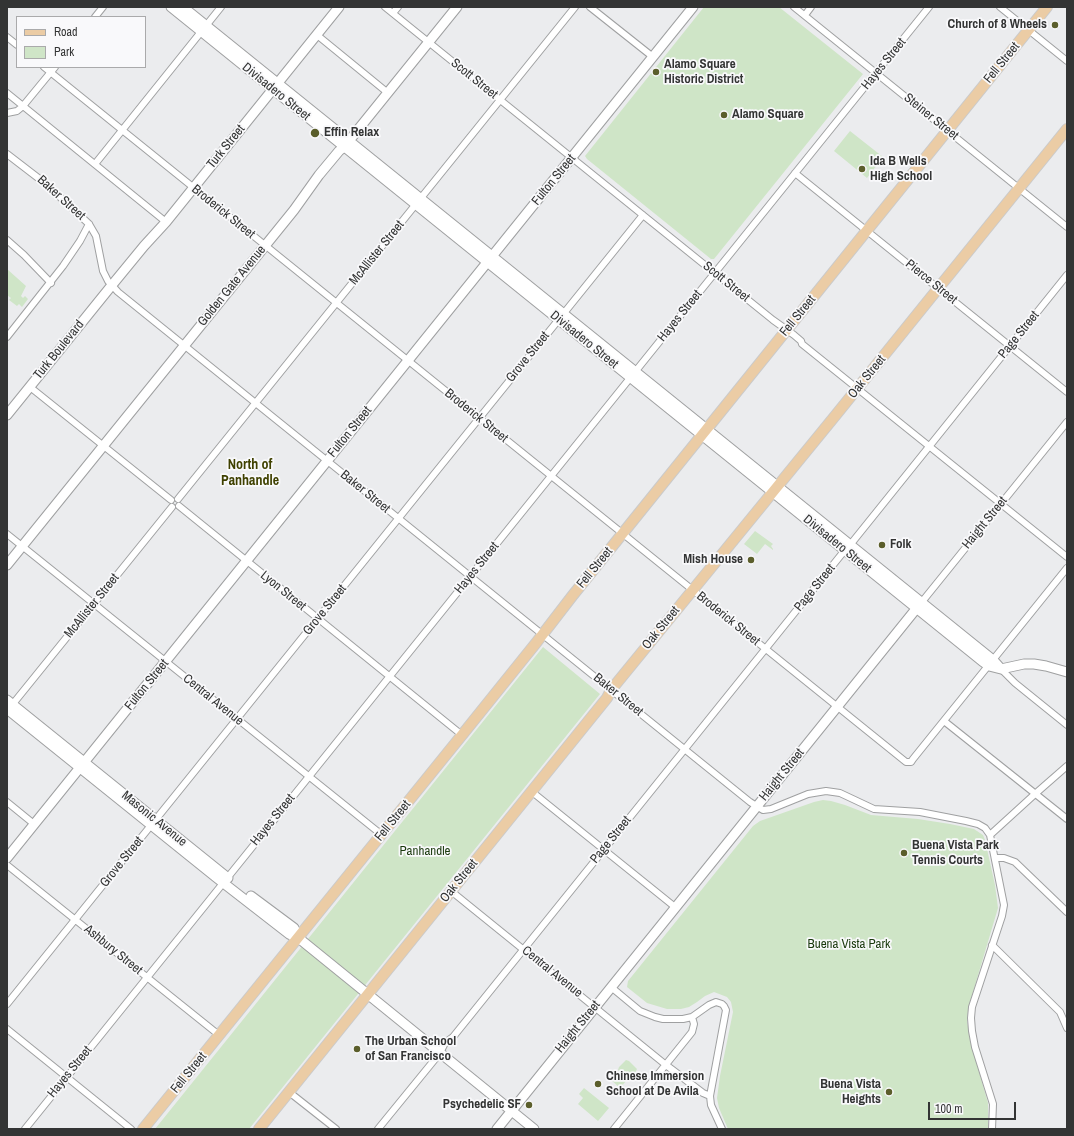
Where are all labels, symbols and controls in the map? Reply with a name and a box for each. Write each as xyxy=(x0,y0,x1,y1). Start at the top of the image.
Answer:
legend xyxy=(16,16,146,68)
place label: Church of 8 Wheels xyxy=(947,17,1047,33)
marker: Church of 8 Wheels xyxy=(1050,20,1060,30)
text: Road xyxy=(54,24,78,40)
street label: Hayes Street xyxy=(859,35,909,93)
street label: Fell Street xyxy=(981,39,1023,87)
text: Park xyxy=(54,44,74,60)
street label: Scott Street xyxy=(447,55,501,103)
place label: Alamo Square Historic District xyxy=(664,57,743,88)
street label: Divisadero Street xyxy=(239,60,313,124)
marker: Alamo Square Historic District xyxy=(651,67,661,77)
street label: Steiner Street xyxy=(901,90,961,144)
place label: Alamo Square xyxy=(732,107,804,123)
marker: Alamo Square xyxy=(719,110,729,120)
street label: Turk Street xyxy=(204,122,248,172)
place label: Effin Relax xyxy=(324,125,379,141)
marker: Effin Relax xyxy=(309,127,321,139)
street label: Fulton Street xyxy=(529,151,579,209)
place label: Ida B Wells High School xyxy=(870,154,932,185)
marker: Ida B Wells High School xyxy=(857,164,867,174)
street label: Baker Street xyxy=(34,172,88,224)
street label: Broderick Street xyxy=(188,182,258,242)
street label: McAllister Street xyxy=(346,218,408,288)
street label: Golden Gate Avenue xyxy=(195,242,269,330)
street label: Pierce Street xyxy=(902,256,960,308)
street label: Scott Street xyxy=(699,258,753,306)
street label: Hayes Street xyxy=(655,287,705,345)
street label: Fell Street xyxy=(777,292,819,340)
street label: Divisadero Street xyxy=(547,308,621,372)
street label: Page Street xyxy=(995,308,1043,362)
street label: Turk Boulevard xyxy=(30,317,88,383)
street label: Grove Street xyxy=(503,329,553,385)
street label: Oak Street xyxy=(845,352,889,402)
street label: Broderick Street xyxy=(441,386,511,446)
street label: Fulton Street xyxy=(325,403,375,461)
district label: North of Panhandle xyxy=(221,457,279,490)
street label: Baker Street xyxy=(337,467,393,517)
street label: Haight Street xyxy=(959,494,1011,552)
street label: Divisadero Street xyxy=(800,512,874,576)
place label: Folk xyxy=(890,537,911,553)
street label: Hayes Street xyxy=(452,539,502,597)
marker: Folk xyxy=(877,540,887,550)
street label: Fell Street xyxy=(574,544,616,592)
place label: Mish House xyxy=(683,552,743,568)
marker: Mish House xyxy=(746,555,756,565)
street label: Page Street xyxy=(791,561,839,615)
street label: Lyon Street xyxy=(257,568,309,614)
street label: McAllister Street xyxy=(61,571,123,641)
street label: Grove Street xyxy=(300,582,350,638)
street label: Broderick Street xyxy=(693,589,763,649)
street label: Oak Street xyxy=(639,603,683,653)
street label: Fulton Street xyxy=(122,656,172,714)
street label: Baker Street xyxy=(590,670,646,720)
street label: Central Avenue xyxy=(180,671,246,729)
street label: Haight Street xyxy=(756,746,808,804)
street label: Masonic Avenue xyxy=(118,788,190,850)
street label: Hayes Street xyxy=(248,791,298,849)
street label: Fell Street xyxy=(372,797,414,845)
street label: Page Street xyxy=(587,813,635,867)
street label: Grove Street xyxy=(97,834,147,890)
place label: Buena Vista Park Tennis Courts xyxy=(912,838,999,869)
park label: Panhandle xyxy=(400,844,450,860)
marker: Buena Vista Park Tennis Courts xyxy=(899,848,909,858)
street label: Oak Street xyxy=(437,856,481,906)
street label: Ashbury Street xyxy=(81,922,145,978)
park label: Buena Vista Park xyxy=(808,937,890,953)
street label: Central Avenue xyxy=(519,943,585,1001)
street label: Haight Street xyxy=(552,998,604,1056)
place label: The Urban School of San Francisco xyxy=(365,1034,456,1065)
street label: Hayes Street xyxy=(45,1043,95,1101)
marker: The Urban School of San Francisco xyxy=(352,1044,362,1054)
street label: Fell Street xyxy=(168,1049,210,1097)
place label: Chinese Immersion School at De Avila xyxy=(606,1069,704,1100)
place label: Buena Vista Heights xyxy=(820,1077,881,1108)
marker: Chinese Immersion School at De Avila xyxy=(593,1079,603,1089)
marker: Buena Vista Heights xyxy=(884,1087,894,1097)
scale bar xyxy=(930,1094,1018,1120)
place label: Psychedelic SF xyxy=(443,1097,521,1113)
marker: Psychedelic SF xyxy=(524,1100,534,1110)
text: 100 m xyxy=(935,1101,962,1117)

